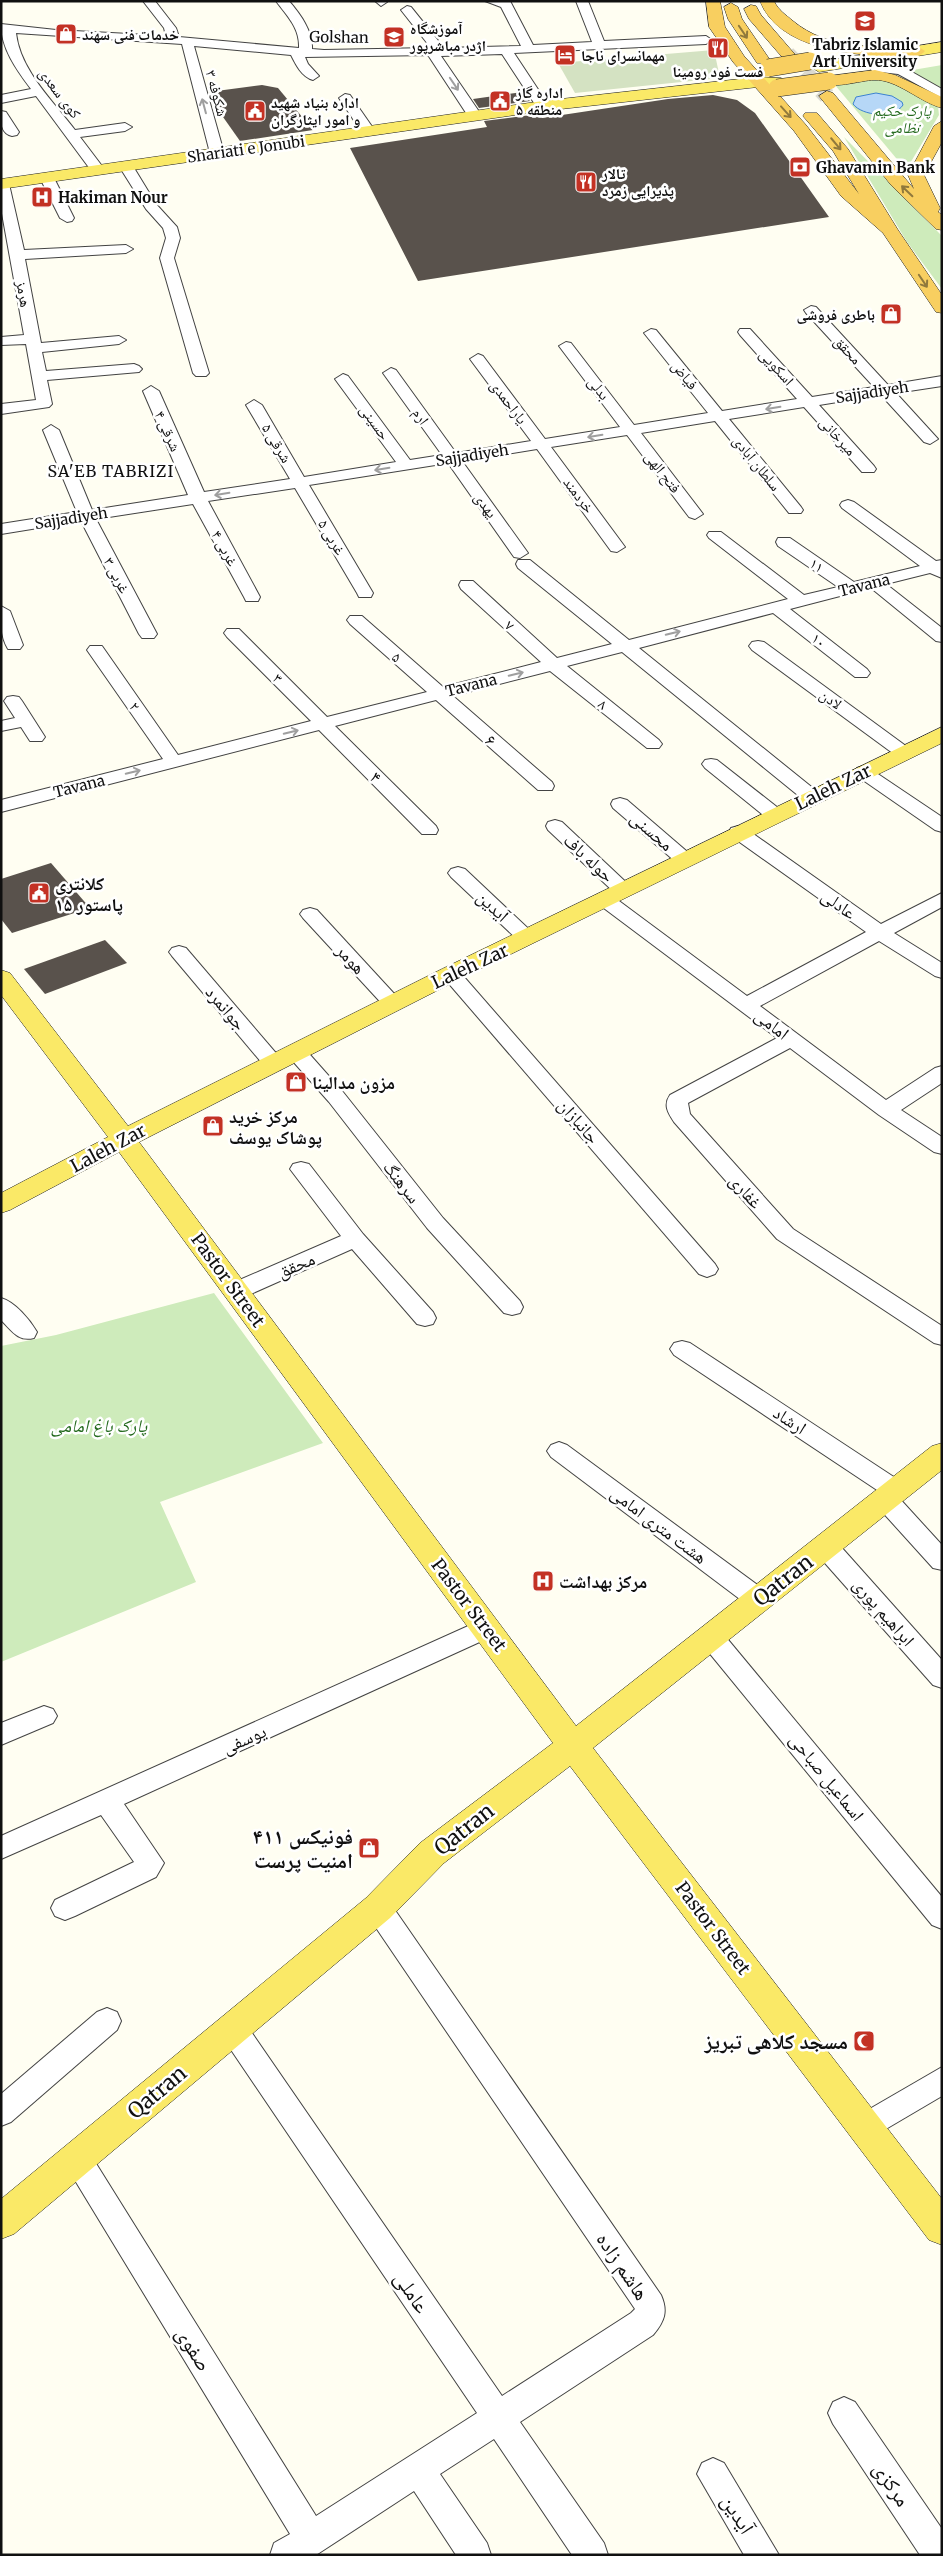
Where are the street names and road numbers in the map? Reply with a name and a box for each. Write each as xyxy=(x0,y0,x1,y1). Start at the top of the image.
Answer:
street label: Golshan xyxy=(309,27,369,47)
street label: کوی سعدی xyxy=(34,64,85,123)
street label: شکوفه ۳ xyxy=(202,68,232,118)
street label: Shariati e Jonubi xyxy=(186,131,306,167)
street label: هرمز xyxy=(12,278,36,309)
street label: محقق xyxy=(829,332,866,369)
street label: اسکویی xyxy=(755,345,798,390)
street label: فیاض xyxy=(667,357,702,394)
street label: بدلی xyxy=(583,372,614,404)
street label: یاراحمدی xyxy=(485,376,532,429)
street label: Sajjadiyeh xyxy=(834,377,910,407)
street label: حسینی xyxy=(355,400,395,445)
street label: ارم xyxy=(408,404,434,429)
street label: ۴ شرقی xyxy=(150,408,185,455)
street label: میرخانی xyxy=(815,413,861,460)
street label: ۵ شرقی xyxy=(257,420,296,467)
street label: سلطان آبادی xyxy=(728,431,785,495)
street label: Sajjadiyeh xyxy=(434,440,510,470)
street label: فتح الهی xyxy=(640,447,685,497)
street label: خردمند xyxy=(559,473,599,517)
street label: یهدی xyxy=(469,488,502,522)
street label: Sajjadiyeh xyxy=(33,503,109,533)
street label: ۵ غربی xyxy=(313,516,350,559)
street label: ۴ غربی xyxy=(207,527,243,570)
street label: ۱۱ xyxy=(806,553,828,577)
street label: ۳ غربی xyxy=(99,554,135,597)
street label: Tavana xyxy=(836,569,892,601)
street label: ۷ xyxy=(501,616,519,634)
street label: ۱۰ xyxy=(808,628,830,652)
street label: ۵ xyxy=(388,648,406,666)
street label: ۳ xyxy=(269,669,287,687)
street label: Tavana xyxy=(443,669,499,701)
street label: لادن xyxy=(816,685,846,714)
street label: ۸ xyxy=(594,694,612,714)
street label: ۲ xyxy=(125,698,145,714)
street label: ۶ xyxy=(480,729,502,751)
street label: Laleh Zar xyxy=(791,759,875,815)
street label: ۴ xyxy=(365,766,387,788)
street label: Tavana xyxy=(51,770,107,802)
street label: محسنی xyxy=(626,806,678,856)
street label: حوله باف xyxy=(559,829,619,887)
street label: عادلی xyxy=(817,884,861,924)
street label: آیدین xyxy=(472,885,514,927)
street label: هومر xyxy=(331,938,371,979)
street label: Laleh Zar xyxy=(428,938,512,994)
street label: جوانمرد xyxy=(201,981,251,1035)
street label: امامی xyxy=(750,1003,794,1045)
street label: جانبازان xyxy=(553,1094,605,1148)
street label: Laleh Zar xyxy=(66,1119,150,1177)
street label: سرهنگ xyxy=(378,1156,426,1208)
street label: غفاری xyxy=(725,1169,767,1213)
street label: Pastor Street xyxy=(186,1228,270,1332)
street label: محقق xyxy=(274,1247,318,1283)
street label: ارشاد xyxy=(769,1401,811,1439)
street label: هشت متری امامی xyxy=(606,1481,712,1569)
street label: Qatran xyxy=(747,1548,819,1612)
street label: Pastor Street xyxy=(426,1554,512,1656)
street label: ابراهیم پوری xyxy=(847,1573,920,1651)
street label: یوسفی xyxy=(218,1719,270,1759)
street label: اسماعیل صباحی xyxy=(785,1728,869,1826)
street label: Qatran xyxy=(428,1797,500,1861)
street label: Pastor Street xyxy=(670,1877,756,1979)
street label: Qatran xyxy=(122,2059,192,2125)
street label: هاشم زاده xyxy=(590,2227,656,2306)
street label: عاملی xyxy=(388,2266,436,2319)
street label: صفوی xyxy=(170,2322,218,2376)
street label: مرکزی xyxy=(867,2456,917,2512)
street label: آیدین xyxy=(716,2489,761,2539)

